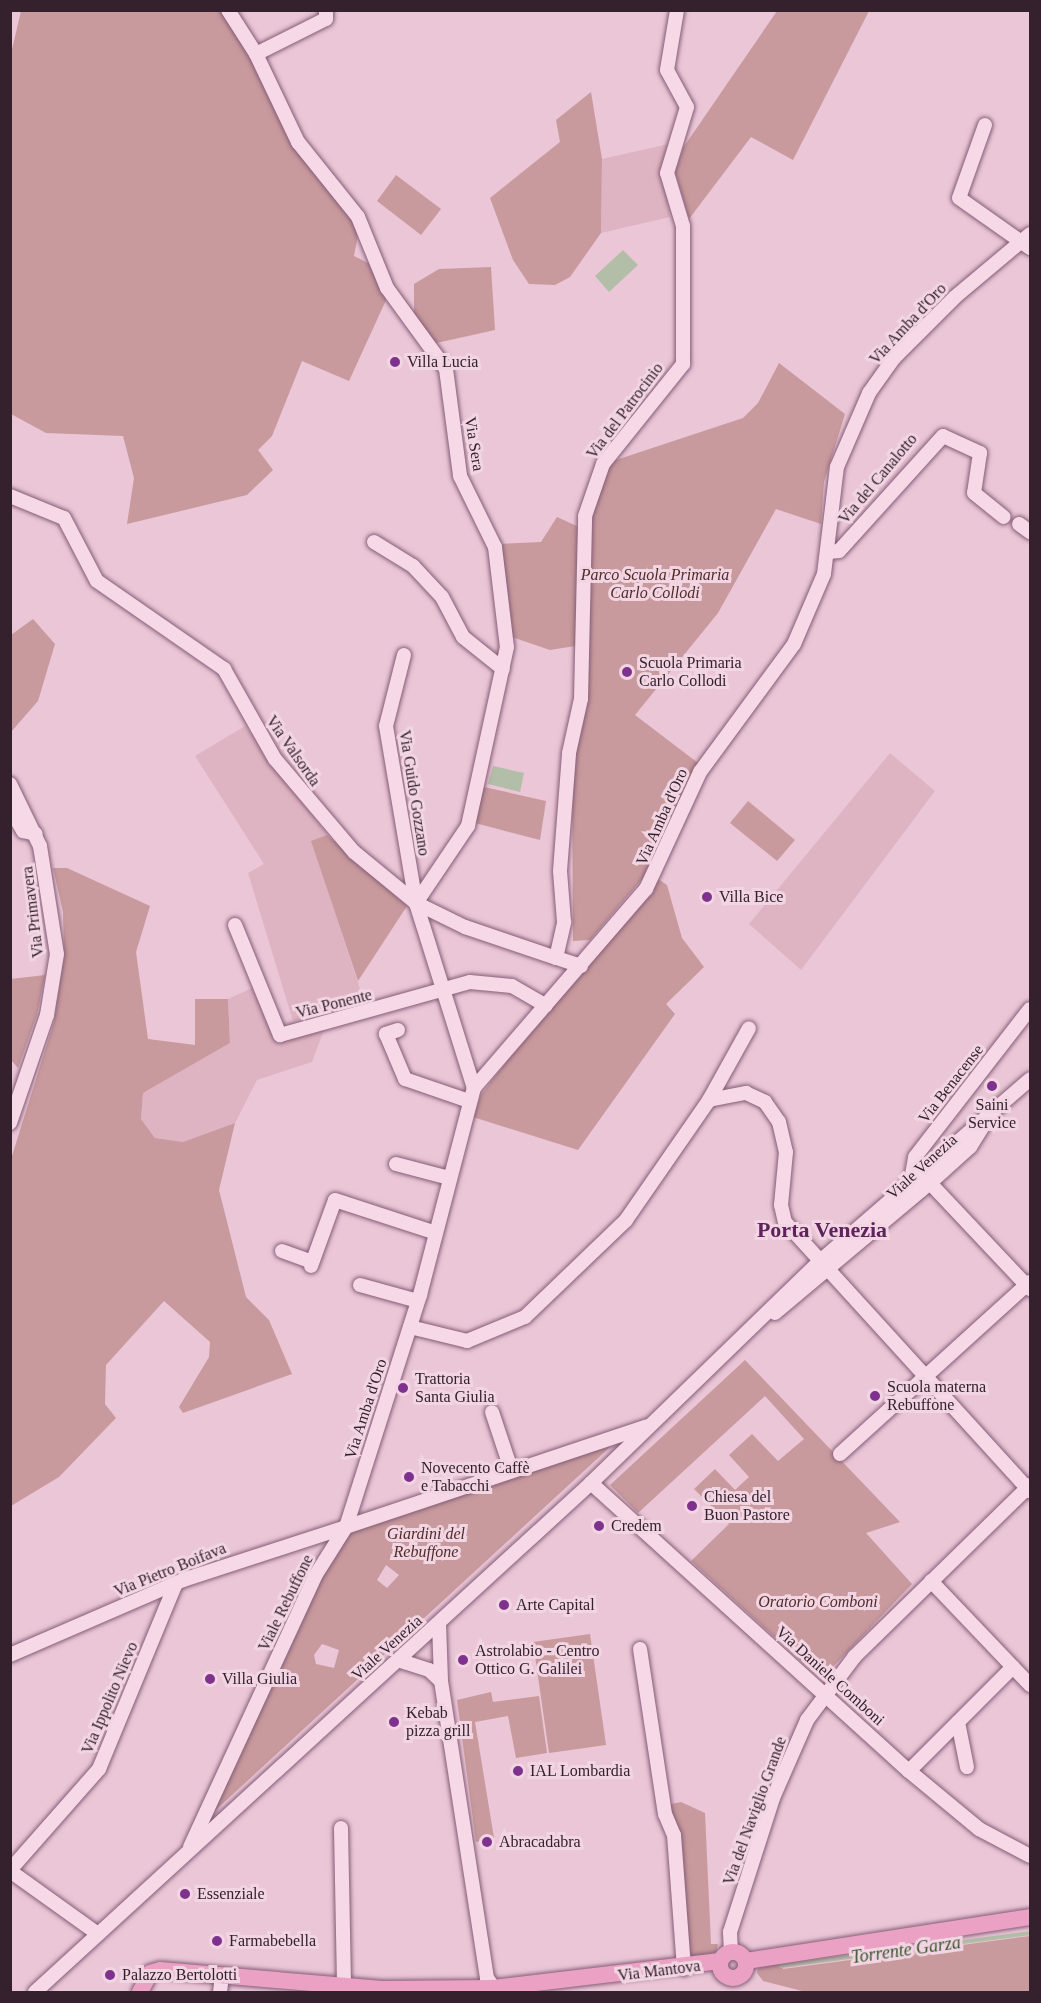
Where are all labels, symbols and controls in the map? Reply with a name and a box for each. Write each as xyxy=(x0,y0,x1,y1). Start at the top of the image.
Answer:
street label: Via Amba d'Oro xyxy=(865,279,951,369)
place label: Villa Lucia xyxy=(407,352,478,372)
marker: Villa Lucia xyxy=(388,355,402,369)
street label: Via del Patrocinio xyxy=(583,359,667,463)
street label: Via Sera xyxy=(460,416,488,472)
street label: Via del Canalotto xyxy=(835,430,921,528)
park label: Parco Scuola Primaria Carlo Collodi xyxy=(581,565,729,603)
place label: Scuola Primaria Carlo Collodi xyxy=(639,653,742,691)
marker: Scuola Primaria Carlo Collodi xyxy=(620,665,634,679)
street label: Via Valsorda xyxy=(262,712,324,790)
street label: Via Guido Gozzano xyxy=(395,729,433,857)
street label: Via Amba d'Oro xyxy=(632,765,692,869)
street label: Via Primavera xyxy=(18,865,48,959)
place label: Villa Bice xyxy=(719,887,783,907)
marker: Villa Bice xyxy=(700,890,714,904)
street label: Via Ponente xyxy=(294,985,374,1023)
street label: Via Benacense xyxy=(914,1041,988,1127)
marker: Saini Service xyxy=(985,1079,999,1093)
place label: Saini Service xyxy=(968,1095,1016,1133)
street label: Viale Venezia xyxy=(883,1130,961,1204)
district label: Porta Venezia xyxy=(757,1217,887,1243)
street label: Via Amba d'Oro xyxy=(341,1356,391,1462)
place label: Trattoria Santa Giulia xyxy=(415,1369,495,1407)
place label: Scuola materna Rebuffone xyxy=(887,1377,986,1415)
marker: Trattoria Santa Giulia xyxy=(396,1381,410,1395)
marker: Scuola materna Rebuffone xyxy=(868,1389,882,1403)
place label: Novecento Caffè e Tabacchi xyxy=(421,1458,530,1496)
marker: Novecento Caffè e Tabacchi xyxy=(402,1470,416,1484)
place label: Chiesa del Buon Pastore xyxy=(704,1487,790,1525)
marker: Chiesa del Buon Pastore xyxy=(685,1499,699,1513)
place label: Credem xyxy=(611,1516,662,1536)
marker: Credem xyxy=(592,1519,606,1533)
park label: Giardini del Rebuffone xyxy=(387,1524,465,1562)
street label: Via Pietro Boifava xyxy=(111,1539,229,1601)
street label: Viale Rebuffone xyxy=(254,1552,318,1654)
park label: Oratorio Comboni xyxy=(758,1592,878,1612)
place label: Arte Capital xyxy=(516,1595,595,1615)
marker: Arte Capital xyxy=(497,1598,511,1612)
street label: Viale Venezia xyxy=(348,1611,426,1685)
street label: Via Daniele Comboni xyxy=(772,1622,888,1730)
street label: Via Ippolito Nievo xyxy=(78,1639,142,1757)
place label: Astrolabio - Centro Ottico G. Galilei xyxy=(475,1641,599,1679)
marker: Astrolabio - Centro Ottico G. Galilei xyxy=(456,1653,470,1667)
place label: Villa Giulia xyxy=(222,1669,297,1689)
marker: Villa Giulia xyxy=(203,1672,217,1686)
place label: Kebab pizza grill xyxy=(406,1703,470,1741)
marker: Kebab pizza grill xyxy=(387,1715,401,1729)
street label: Via del Naviglio Grande xyxy=(719,1734,791,1888)
place label: IAL Lombardia xyxy=(530,1761,631,1781)
marker: IAL Lombardia xyxy=(511,1764,525,1778)
place label: Abracadabra xyxy=(499,1832,581,1852)
marker: Abracadabra xyxy=(480,1835,494,1849)
place label: Essenziale xyxy=(197,1884,265,1904)
marker: Essenziale xyxy=(178,1887,192,1901)
place label: Farmabebella xyxy=(229,1931,316,1951)
water label: Torrente Garza xyxy=(850,1932,962,1968)
marker: Farmabebella xyxy=(210,1934,224,1948)
street label: Via Mantova xyxy=(617,1956,701,1986)
place label: Palazzo Bertolotti xyxy=(122,1965,237,1985)
marker: Palazzo Bertolotti xyxy=(103,1968,117,1982)

